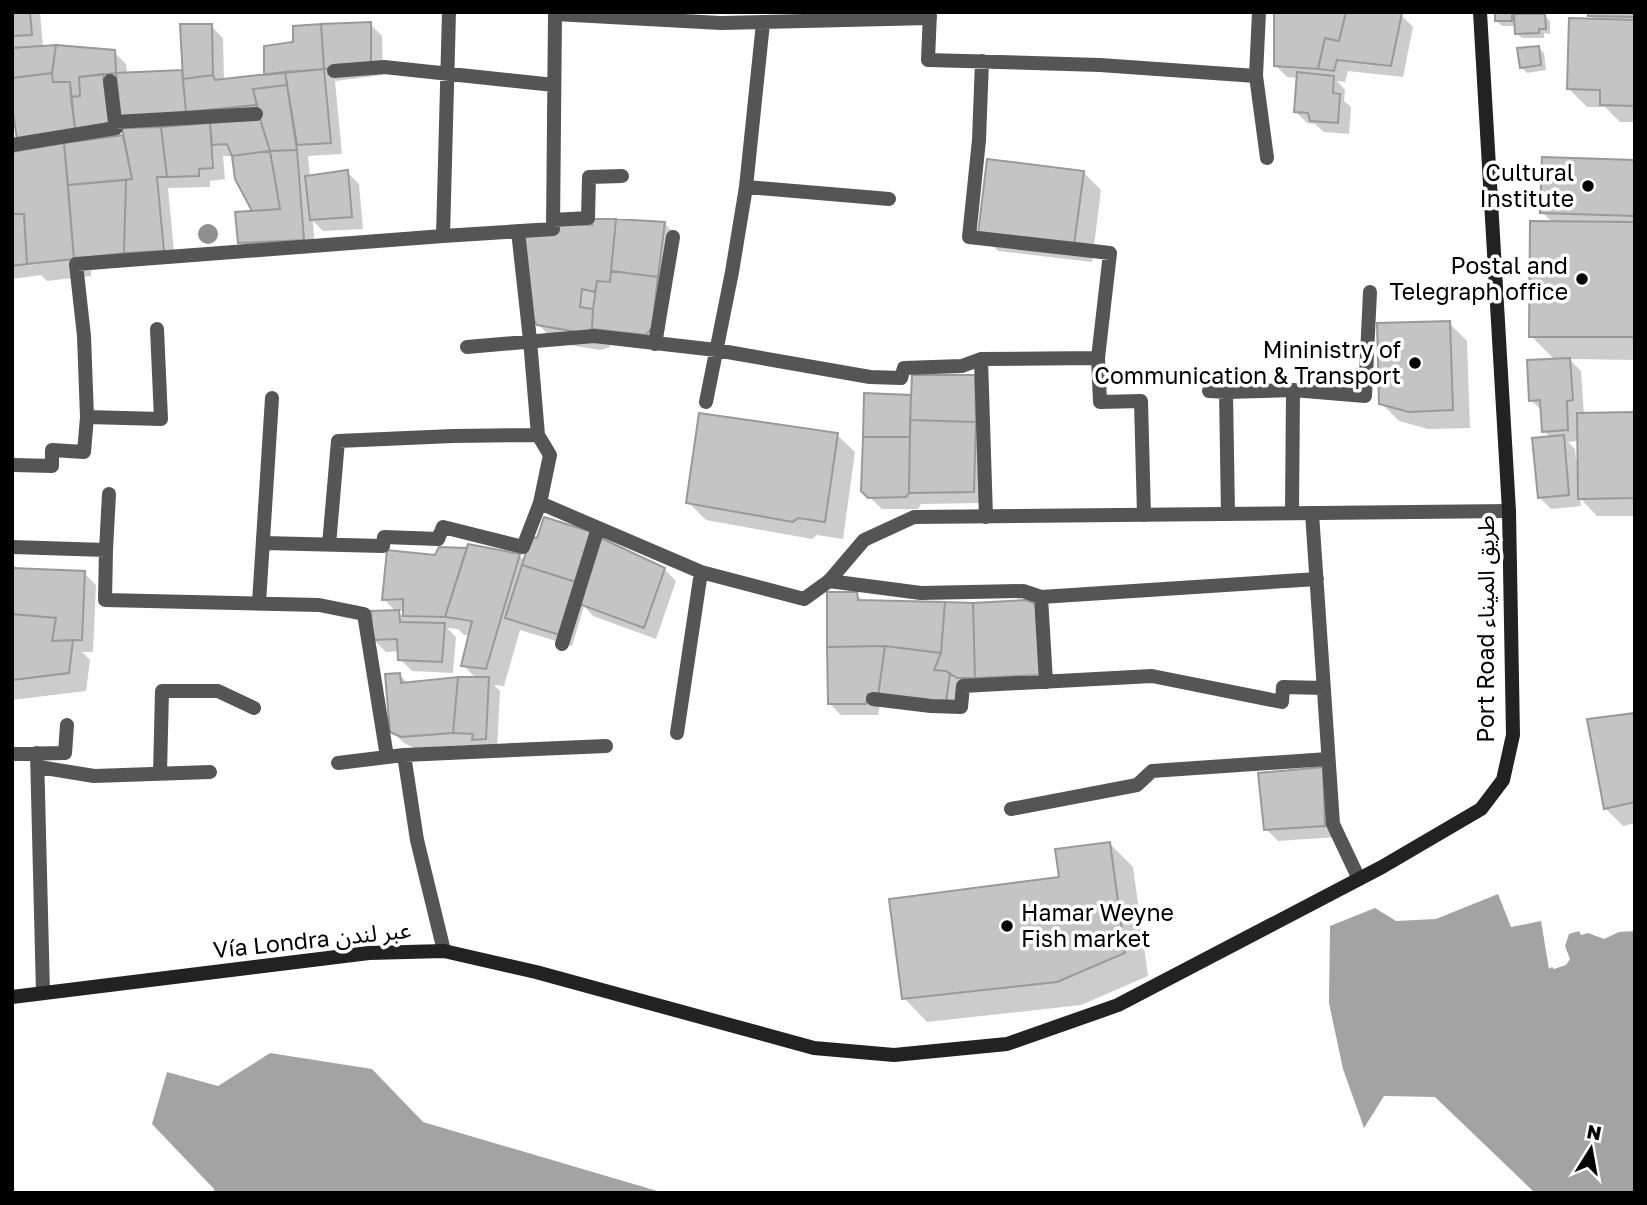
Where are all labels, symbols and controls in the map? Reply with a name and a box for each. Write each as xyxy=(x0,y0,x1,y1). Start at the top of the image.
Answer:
place label: Cultural Institute xyxy=(1479,158,1574,212)
marker: Cultural Institute xyxy=(1580,178,1596,194)
place label: Postal and Telegraph office xyxy=(1389,251,1568,305)
marker: Postal and Telegraph office xyxy=(1574,271,1590,287)
place label: Mininistry of Communication & Transport xyxy=(1094,335,1401,389)
marker: Mininistry of Communication & Transport xyxy=(1407,355,1423,371)
street label: Port Road طريق الميناء xyxy=(1471,515,1500,743)
place label: Hamar Weyne Fish market xyxy=(1021,898,1174,952)
street label: Vía Londra عبر لندن xyxy=(211,915,412,964)
marker: Hamar Weyne Fish market xyxy=(999,918,1015,934)
north arrow xyxy=(1556,1114,1626,1184)
text: N xyxy=(1585,1119,1604,1144)

